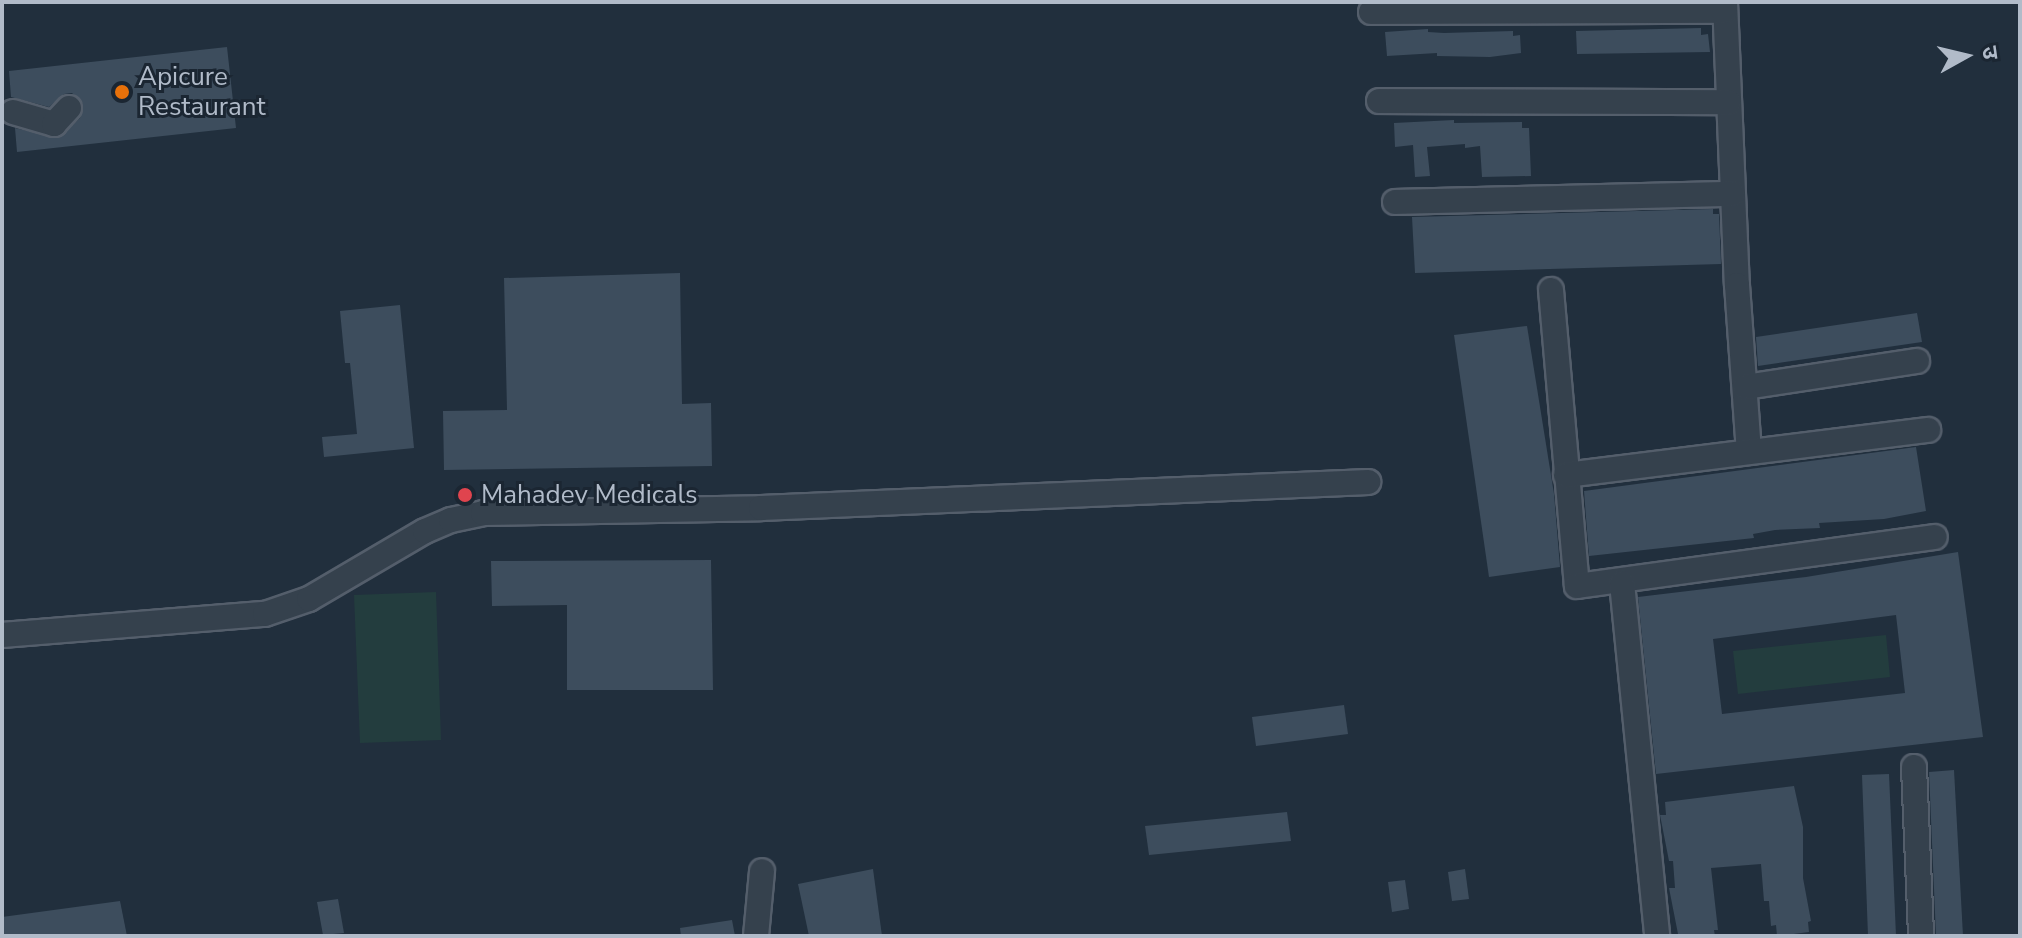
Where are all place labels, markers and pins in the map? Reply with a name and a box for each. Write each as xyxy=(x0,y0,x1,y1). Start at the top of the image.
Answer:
place label: Apicure Restaurant xyxy=(138,61,266,122)
marker: Apicure Restaurant xyxy=(113,83,131,101)
place label: Mahadev Medicals xyxy=(481,479,697,511)
marker: Mahadev Medicals xyxy=(456,486,474,504)

